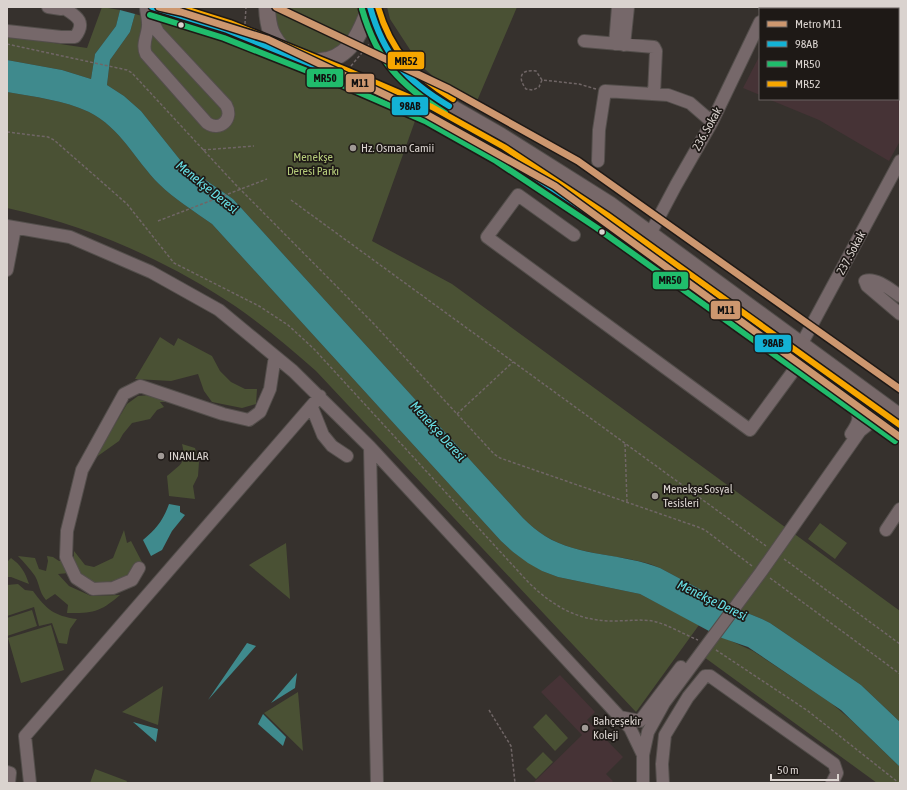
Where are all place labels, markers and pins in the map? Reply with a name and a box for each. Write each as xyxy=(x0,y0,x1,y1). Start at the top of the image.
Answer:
unlabelled marker xyxy=(176,20,186,30)
place label: Hz. Osman Camii xyxy=(361,141,434,155)
marker: Hz. Osman Camii xyxy=(348,143,358,153)
unlabelled marker xyxy=(597,227,607,237)
place label: INANLAR xyxy=(169,449,209,463)
marker: INANLAR xyxy=(156,451,166,461)
place label: Menekşe Sosyal Tesisleri xyxy=(663,482,734,510)
marker: Menekşe Sosyal Tesisleri xyxy=(650,491,660,501)
place label: Bahçeşekir Koleji xyxy=(593,714,641,742)
marker: Bahçeşekir Koleji xyxy=(580,723,590,733)

